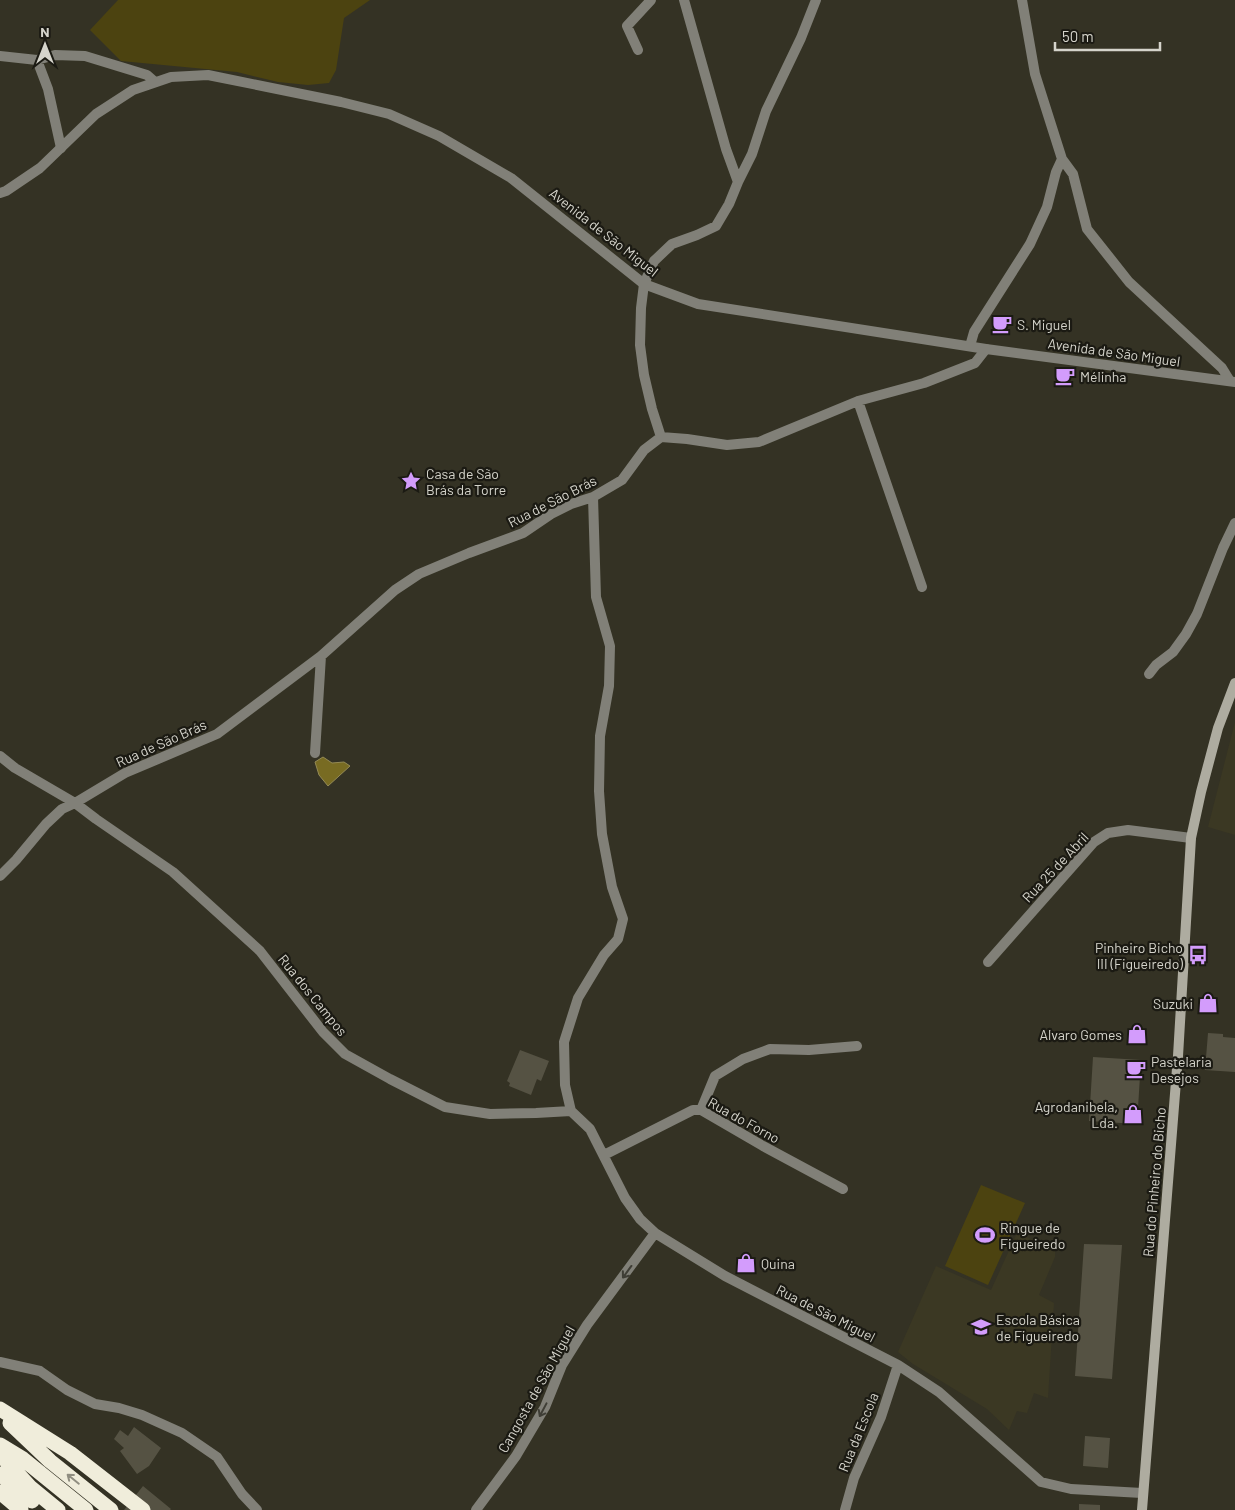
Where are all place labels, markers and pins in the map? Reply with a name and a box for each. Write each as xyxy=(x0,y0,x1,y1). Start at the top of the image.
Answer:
cafe icon: S. Miguel xyxy=(991,313,1013,335)
place label: S. Miguel xyxy=(1017,316,1071,333)
cafe icon: Mélinha xyxy=(1054,365,1076,387)
place label: Mélinha xyxy=(1080,368,1127,385)
place label: Casa de São Brás da Torre xyxy=(426,465,506,498)
place icon: Casa de São Brás da Torre xyxy=(400,470,422,492)
place label: Pinheiro Bicho III (Figueiredo) xyxy=(1095,939,1183,972)
bus stop icon: Pinheiro Bicho III (Figueiredo) xyxy=(1187,944,1209,966)
shop icon: Suzuki xyxy=(1197,992,1219,1014)
place label: Suzuki xyxy=(1153,995,1193,1012)
shop icon: Alvaro Gomes xyxy=(1126,1023,1148,1045)
place label: Alvaro Gomes xyxy=(1039,1026,1122,1043)
place label: Pastelaria Desejos xyxy=(1151,1053,1212,1086)
cafe icon: Pastelaria Desejos xyxy=(1125,1058,1147,1080)
place label: Agrodanibela, Lda. xyxy=(1035,1098,1118,1131)
shop icon: Agrodanibela, Lda. xyxy=(1122,1103,1144,1125)
place label: Ringue de Figueiredo xyxy=(1000,1219,1065,1252)
sports icon: Ringue de Figueiredo xyxy=(974,1224,996,1246)
shop icon: Quina xyxy=(735,1252,757,1274)
place label: Quina xyxy=(761,1255,795,1272)
place label: Escola Básica de Figueiredo xyxy=(996,1311,1080,1344)
school or university icon: Escola Básica de Figueiredo xyxy=(970,1316,992,1338)

